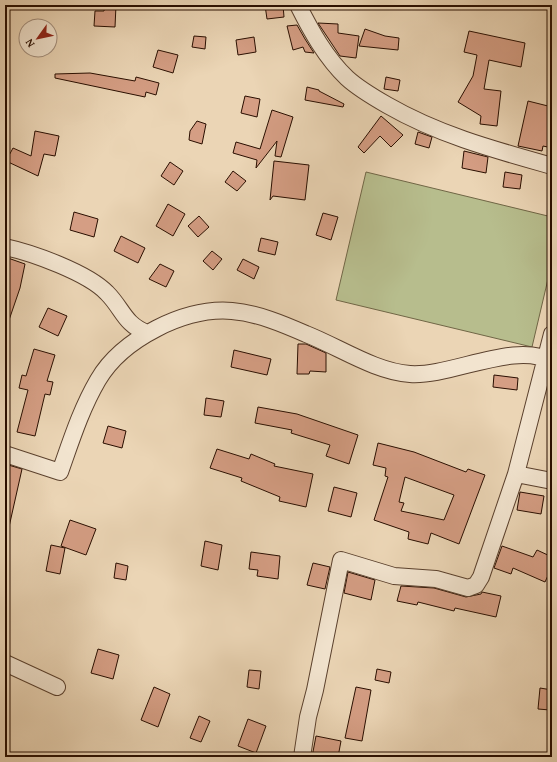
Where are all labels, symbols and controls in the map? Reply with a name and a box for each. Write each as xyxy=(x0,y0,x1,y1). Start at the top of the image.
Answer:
north arrow xyxy=(18,18,58,58)
text: N xyxy=(21,35,38,51)

